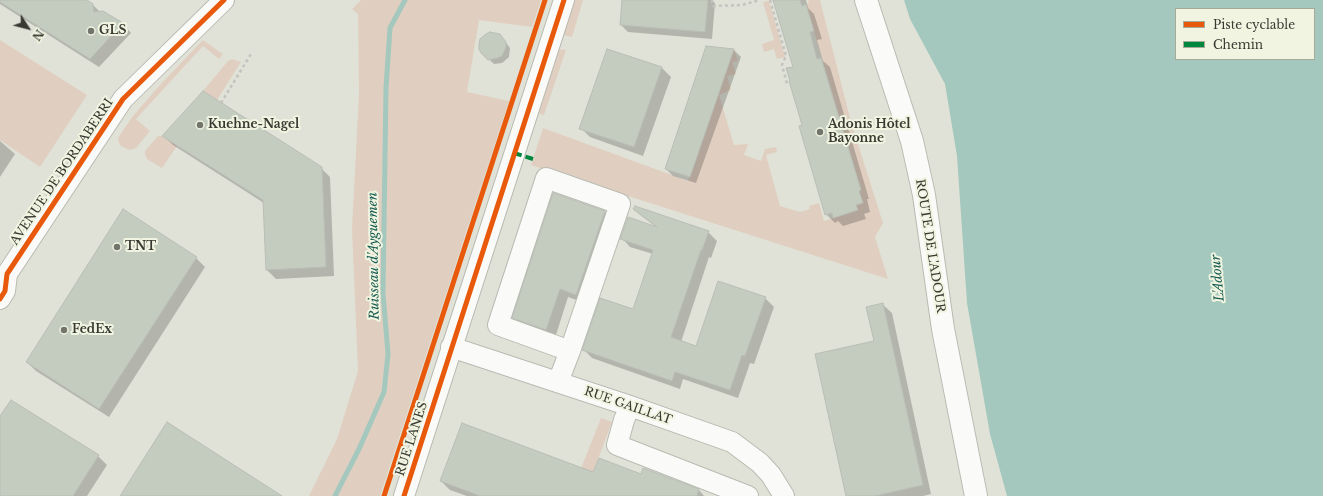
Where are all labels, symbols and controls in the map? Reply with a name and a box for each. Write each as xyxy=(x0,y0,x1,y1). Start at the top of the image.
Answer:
north arrow xyxy=(8,8,48,48)
legend xyxy=(1175,8,1315,60)
text: Piste cyclable xyxy=(1213,17,1295,32)
place label: GLS xyxy=(99,24,127,38)
marker: GLS xyxy=(86,26,96,36)
text: N xyxy=(29,27,46,43)
text: Chemin xyxy=(1213,37,1263,52)
street label: AVENUE DE BORDABERRI xyxy=(8,96,116,248)
place label: Kuehne-Nagel xyxy=(208,118,299,132)
place label: Adonis Hôtel Bayonne xyxy=(828,118,910,146)
marker: Kuehne-Nagel xyxy=(195,120,205,130)
marker: Adonis Hôtel Bayonne xyxy=(815,127,825,137)
street label: ROUTE DE L'ADOUR xyxy=(912,178,948,314)
water label: Ruisseau d'Ayguemen xyxy=(365,192,383,320)
place label: TNT xyxy=(125,240,156,254)
marker: TNT xyxy=(112,242,122,252)
water label: L'Adour xyxy=(1208,254,1228,302)
place label: FedEx xyxy=(72,323,112,337)
marker: FedEx xyxy=(59,325,69,335)
street label: RUE GAILLAT xyxy=(582,384,674,428)
street label: RUE LANES xyxy=(393,400,431,478)

